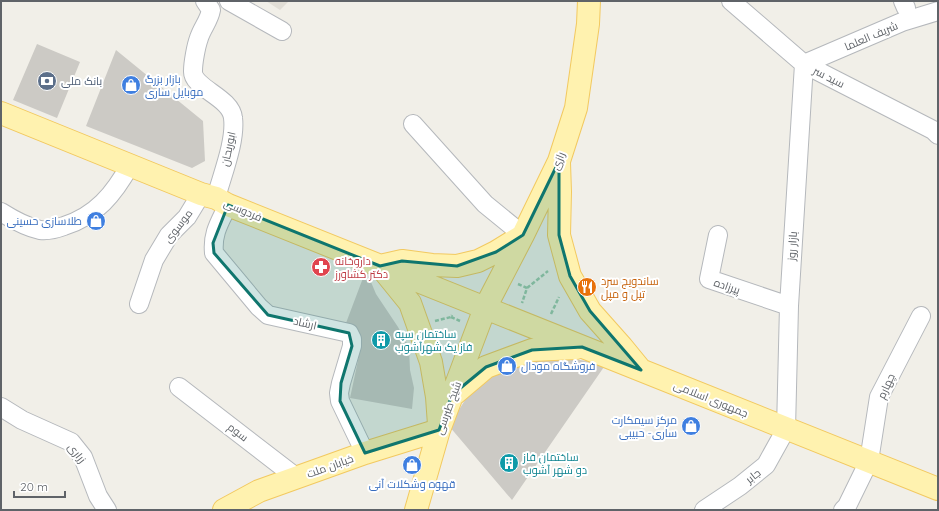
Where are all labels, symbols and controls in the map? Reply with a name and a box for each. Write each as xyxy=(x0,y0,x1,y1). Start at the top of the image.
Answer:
street label: شریف العلما xyxy=(842,18,900,54)
street label: سید سر xyxy=(810,63,847,91)
bank icon: بانک ملی xyxy=(36,70,58,92)
place label: بازار بزرگ موبایل ساری xyxy=(145,72,203,99)
place label: بانک ملی xyxy=(61,74,102,88)
shop icon: بازار بزرگ موبایل ساری xyxy=(120,74,142,96)
street label: ابوریحان xyxy=(217,130,239,168)
street label: رازی xyxy=(548,150,568,172)
street label: فردوسی xyxy=(222,196,264,224)
street label: موسوی xyxy=(161,206,195,246)
shop icon: طلاسازی حسینی xyxy=(85,210,107,232)
place label: طلاسازی حسینی xyxy=(7,214,82,228)
street label: بازار روز xyxy=(784,231,800,262)
place label: داروخانه دکتر کشاورز xyxy=(334,254,388,281)
pharmacy icon: داروخانه دکتر کشاورز xyxy=(310,256,332,278)
place label: ساندویچ سرد تپل و مپل xyxy=(601,274,659,301)
street label: پیرزاده xyxy=(712,275,742,297)
restaurant icon: ساندویچ سرد تپل و مپل xyxy=(576,276,598,298)
street label: ارشاد xyxy=(292,314,318,332)
place label: ساختمان سپه فاز یک شهرآشوب xyxy=(395,327,473,354)
building icon: ساختمان سپه فاز یک شهرآشوب xyxy=(370,329,392,351)
shop icon: فروشگاه مودال xyxy=(496,355,518,377)
place label: فروشگاه مودال xyxy=(521,359,596,373)
street label: چهارم xyxy=(874,371,899,401)
street label: جمهوری اسلامی xyxy=(672,378,750,420)
street label: شیخ طبرسی xyxy=(432,379,465,437)
place label: مرکز سیمکارت ساری- حبیبی xyxy=(612,413,677,440)
shop icon: مرکز سیمکارت ساری- حبیبی xyxy=(680,415,702,437)
street label: سوم xyxy=(224,420,251,445)
street label: زراری xyxy=(65,440,89,466)
place label: ساختمان فاز دو شهر آشوب xyxy=(522,450,587,477)
street label: خیابان ملت xyxy=(305,451,355,481)
building icon: ساختمان فاز دو شهر آشوب xyxy=(498,452,520,474)
shop icon: قهوه وشکلات آنی xyxy=(401,454,423,476)
street label: جابر xyxy=(742,466,763,487)
scale bar xyxy=(14,473,65,499)
place label: قهوه وشکلات آنی xyxy=(369,477,455,491)
text: 20 m xyxy=(20,479,48,494)

